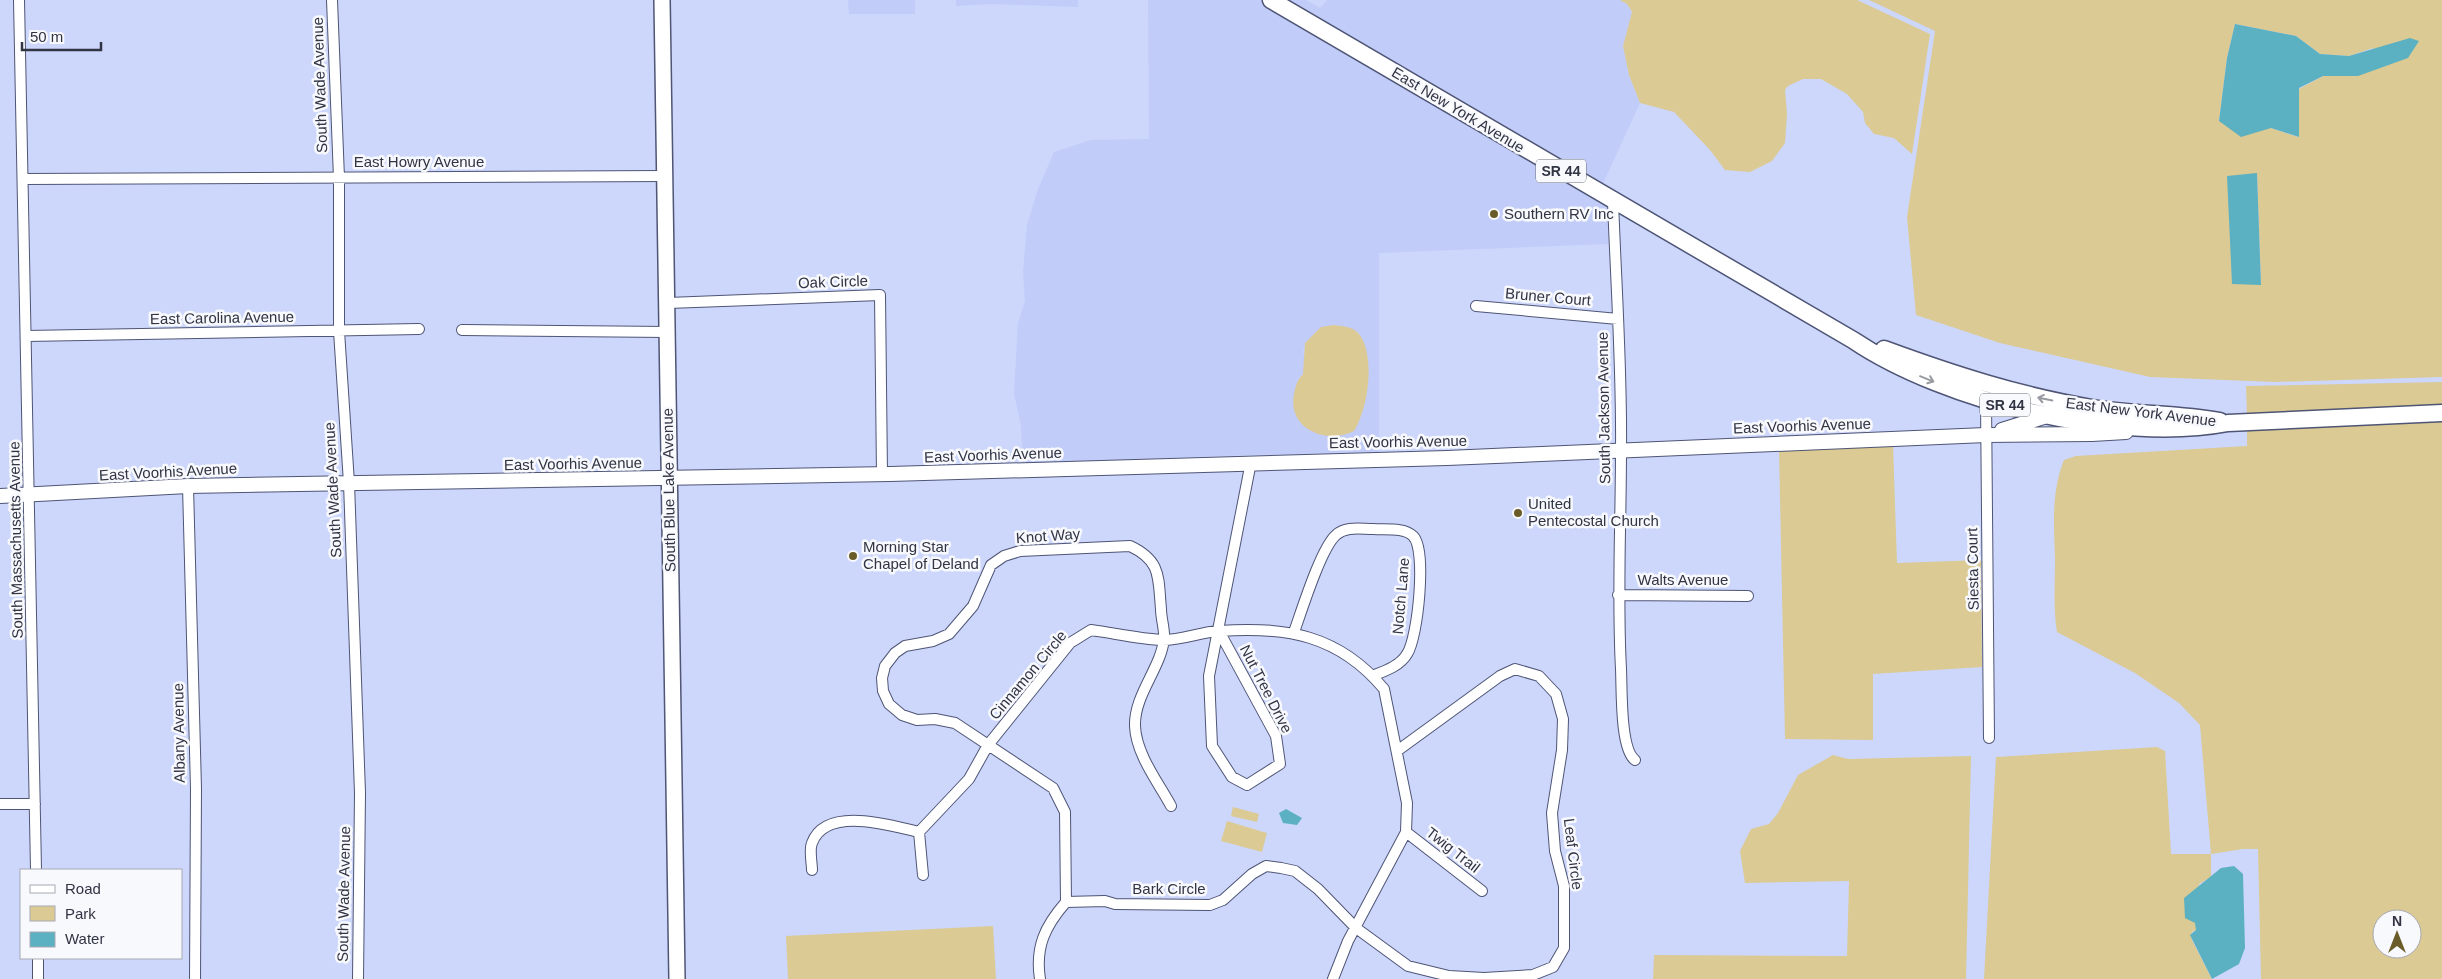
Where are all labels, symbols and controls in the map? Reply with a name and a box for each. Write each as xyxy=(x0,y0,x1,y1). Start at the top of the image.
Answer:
street label: South Wade Avenue xyxy=(309,17,330,153)
scale bar xyxy=(22,20,101,52)
text: 50 m xyxy=(30,28,63,45)
street label: East New York Avenue xyxy=(1389,63,1528,156)
street label: East Howry Avenue xyxy=(354,153,484,170)
road number: SR 44 xyxy=(1536,160,1586,182)
place label: Southern RV Inc xyxy=(1504,205,1614,222)
marker: Southern RV Inc xyxy=(1488,208,1500,220)
street label: Oak Circle xyxy=(798,272,868,291)
street label: Bruner Court xyxy=(1505,284,1592,309)
street label: East Carolina Avenue xyxy=(150,308,294,327)
street label: South Jackson Avenue xyxy=(1594,332,1613,484)
one-way arrow xyxy=(1919,374,1934,384)
road number: SR 44 xyxy=(1980,394,2030,416)
one-way arrow xyxy=(2038,394,2054,404)
street label: East New York Avenue xyxy=(2065,394,2217,429)
street label: South Blue Lake Avenue xyxy=(659,408,678,572)
street label: East Voorhis Avenue xyxy=(1733,415,1871,436)
street label: South Wade Avenue xyxy=(320,422,345,558)
street label: East Voorhis Avenue xyxy=(1329,432,1467,451)
street label: South Massachusetts Avenue xyxy=(5,441,26,639)
street label: East Voorhis Avenue xyxy=(924,444,1062,465)
street label: East Voorhis Avenue xyxy=(504,454,642,473)
street label: East Voorhis Avenue xyxy=(99,459,237,484)
place label: United Pentecostal Church xyxy=(1528,495,1659,529)
marker: United Pentecostal Church xyxy=(1512,507,1524,519)
street label: Knot Way xyxy=(1015,525,1081,546)
street label: Siesta Court xyxy=(1963,527,1982,610)
place label: Morning Star Chapel of Deland xyxy=(863,538,979,572)
marker: Morning Star Chapel of Deland xyxy=(847,550,859,562)
street label: Notch Lane xyxy=(1389,557,1412,635)
street label: Walts Avenue xyxy=(1638,571,1728,588)
street label: Cinnamon Circle xyxy=(985,627,1070,723)
street label: Nut Tree Drive xyxy=(1237,642,1296,736)
street label: Albany Avenue xyxy=(169,683,188,783)
street label: Leaf Circle xyxy=(1561,817,1586,891)
street label: Twig Trail xyxy=(1423,823,1484,876)
street label: South Wade Avenue xyxy=(334,826,353,962)
legend xyxy=(20,869,182,959)
text: Road xyxy=(65,880,101,897)
street label: Bark Circle xyxy=(1132,880,1206,897)
text: Park xyxy=(65,905,96,922)
north arrow xyxy=(2372,909,2422,959)
text: N xyxy=(2392,913,2402,929)
text: Water xyxy=(65,930,104,947)

